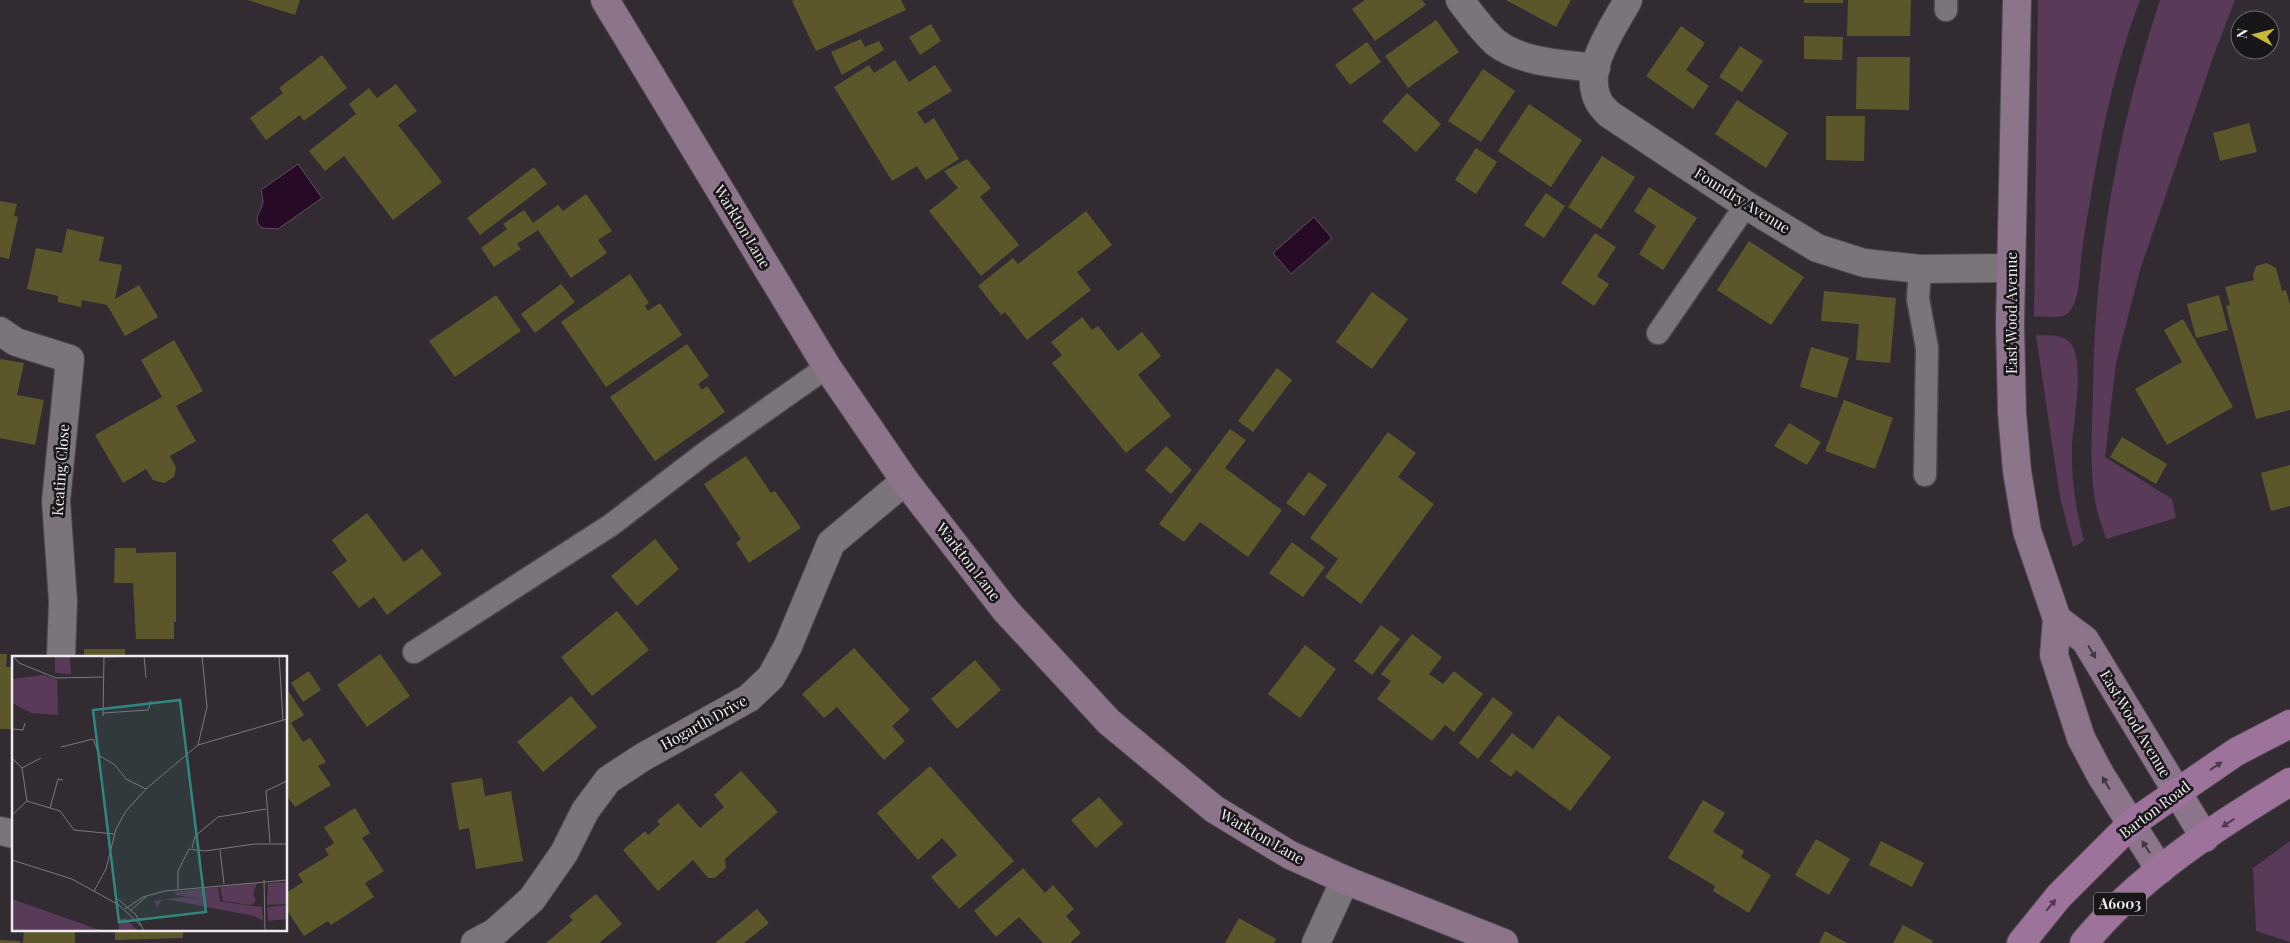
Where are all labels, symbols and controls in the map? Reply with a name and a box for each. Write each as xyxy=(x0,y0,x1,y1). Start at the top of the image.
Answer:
north arrow xyxy=(2230,10,2280,60)
text: N xyxy=(2232,27,2252,40)
street label: Foundry Avenue xyxy=(1691,163,1794,238)
street label: Warkton Lane xyxy=(710,180,776,272)
street label: East Wood Avenue xyxy=(2001,252,2021,374)
street label: Keating Close xyxy=(47,423,73,517)
street label: Warkton Lane xyxy=(931,517,1006,605)
one-way arrow xyxy=(2088,644,2096,659)
inset map xyxy=(12,656,288,930)
street label: East Wood Avenue xyxy=(2096,666,2176,781)
street label: Hogarth Drive xyxy=(657,690,750,754)
one-way arrow xyxy=(2210,761,2223,770)
one-way arrow xyxy=(2101,776,2110,789)
street label: Barton Road xyxy=(2115,776,2194,842)
street label: Warkton Lane xyxy=(1216,803,1308,868)
one-way arrow xyxy=(2221,818,2234,828)
one-way arrow xyxy=(2141,840,2151,854)
road number: A6003 xyxy=(2094,892,2146,916)
one-way arrow xyxy=(2046,899,2057,912)

